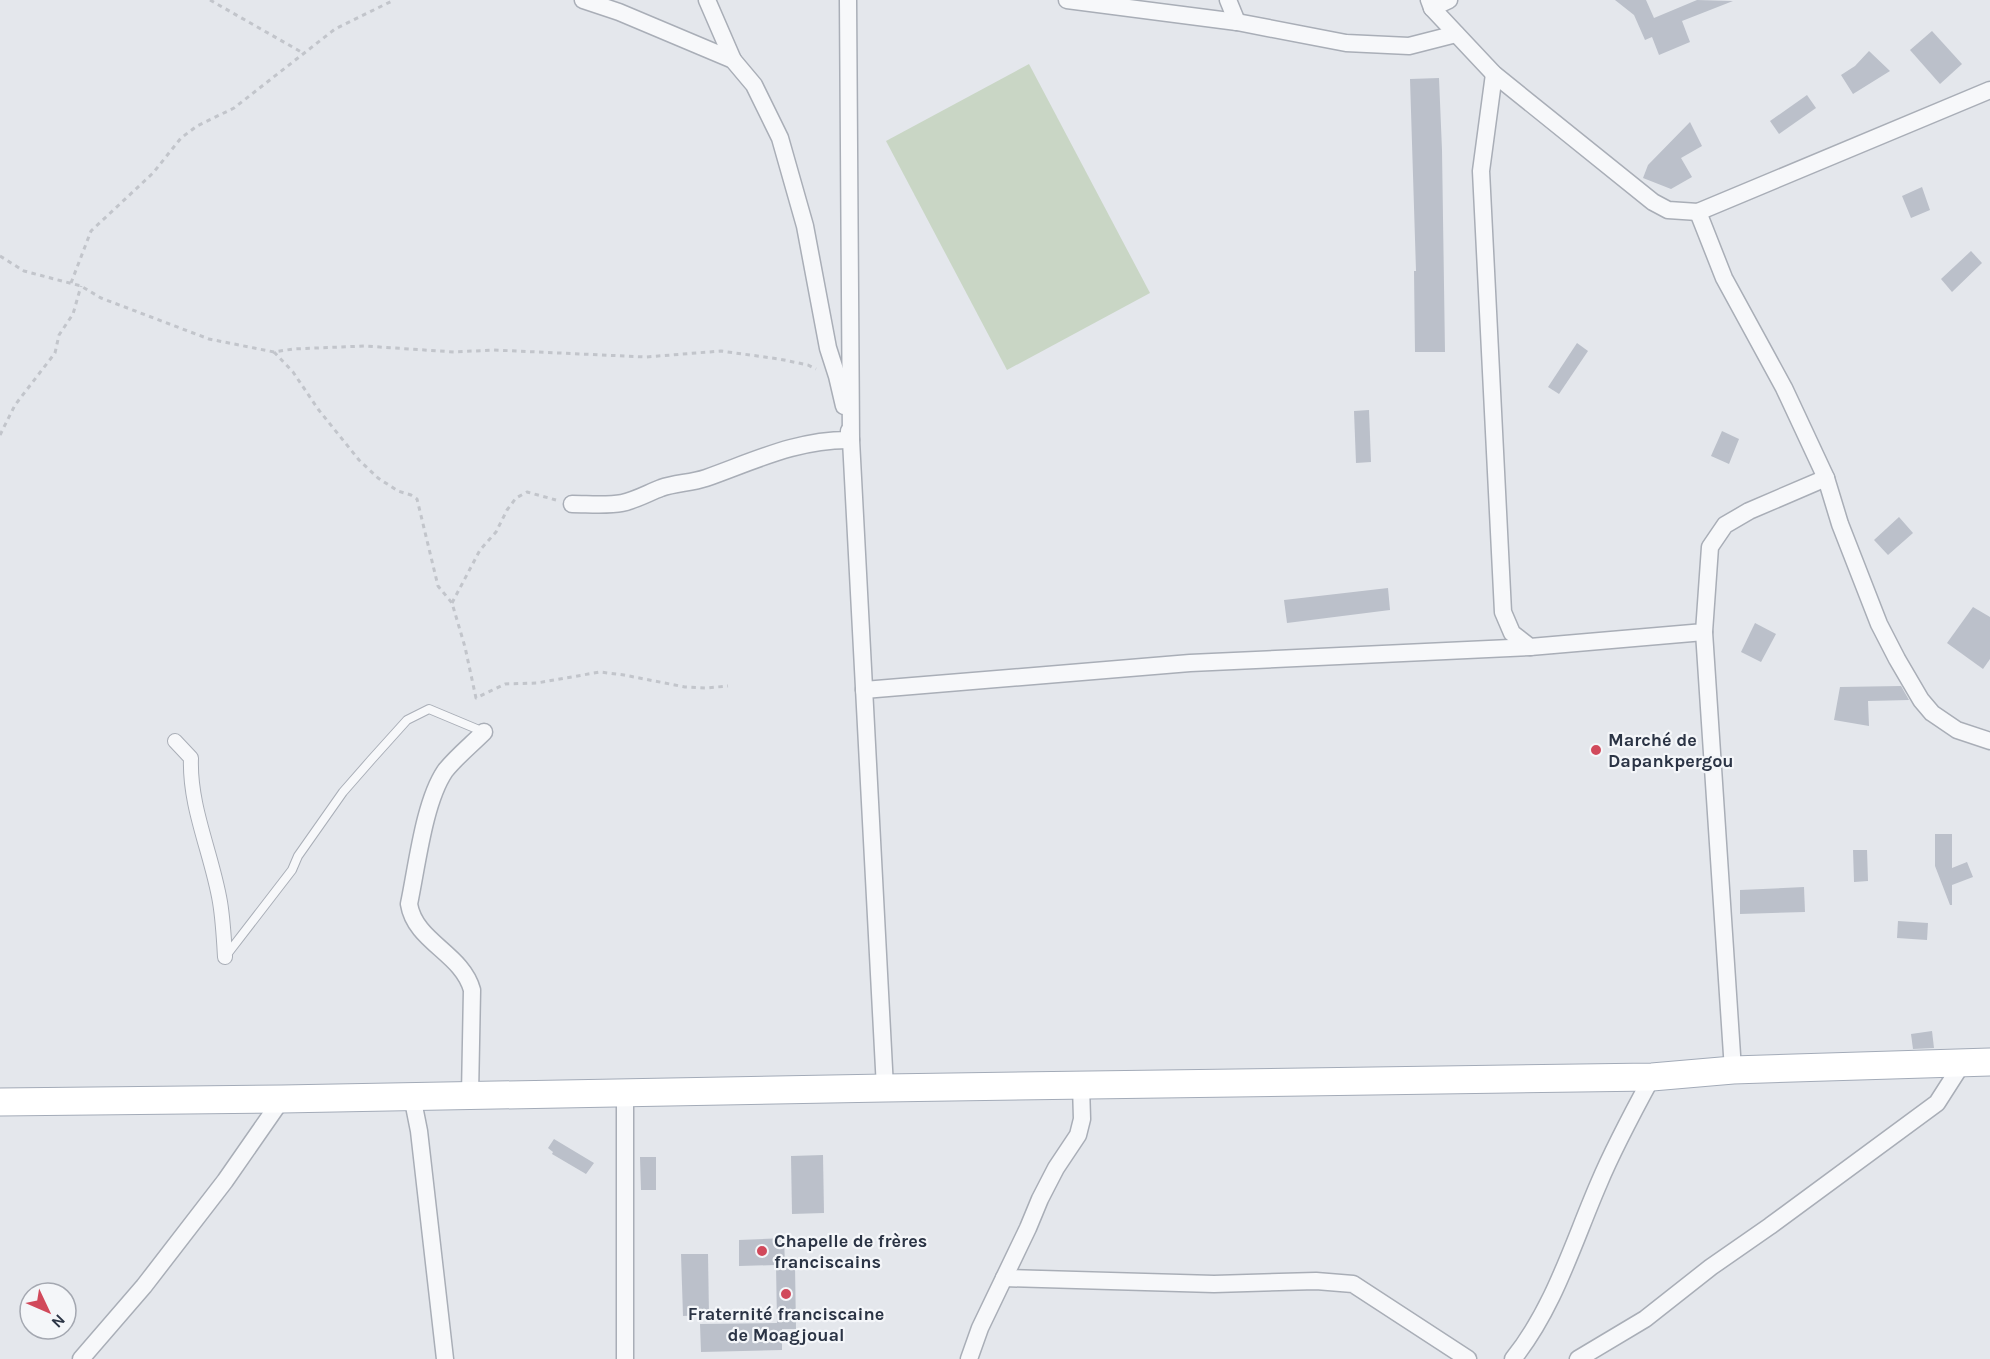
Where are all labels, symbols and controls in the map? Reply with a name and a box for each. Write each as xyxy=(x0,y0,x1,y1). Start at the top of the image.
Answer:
place label: Marché de Dapankpergou xyxy=(1608,729,1734,772)
marker: Marché de Dapankpergou xyxy=(1589,743,1603,757)
place label: Chapelle de frères franciscains xyxy=(774,1230,927,1273)
marker: Chapelle de frères franciscains xyxy=(755,1244,769,1258)
north arrow xyxy=(18,1281,78,1341)
marker: Fraternité franciscaine de Moagjoual xyxy=(779,1287,793,1301)
place label: Fraternité franciscaine de Moagjoual xyxy=(688,1303,884,1346)
text: N xyxy=(48,1310,69,1332)

